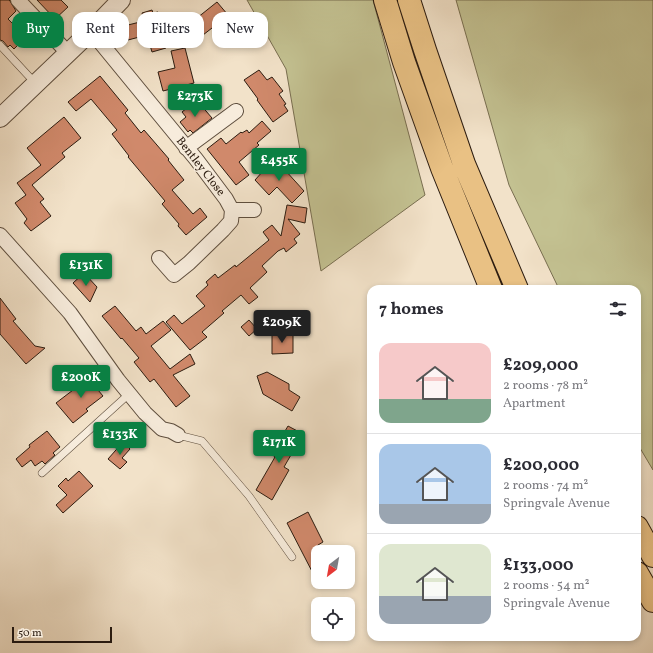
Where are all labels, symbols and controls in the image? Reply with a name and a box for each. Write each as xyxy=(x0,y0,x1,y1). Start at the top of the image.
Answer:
chip: Buy xyxy=(12,12,64,48)
chip: Rent xyxy=(72,12,129,48)
chip: Filters xyxy=(137,12,204,48)
chip: New xyxy=(212,12,268,48)
pin: £273K xyxy=(167,84,223,118)
text: £273K xyxy=(177,88,213,106)
street label: Bentley Close xyxy=(172,134,229,200)
pin: £455K xyxy=(251,148,307,182)
text: £455K xyxy=(260,152,298,170)
pin: £131K xyxy=(58,253,114,287)
text: £131K xyxy=(69,257,103,275)
text: 7 homes xyxy=(379,298,444,321)
icon: filters xyxy=(607,298,629,320)
pin: £209K xyxy=(254,310,310,344)
text: £209K xyxy=(263,314,301,332)
text: £209,000 xyxy=(503,354,578,377)
icon: home xyxy=(411,359,459,407)
pin: £200K xyxy=(53,365,109,399)
text: £200K xyxy=(61,369,101,387)
text: 2 rooms · 78 m² xyxy=(503,377,588,395)
text: Apartment xyxy=(503,395,566,413)
pin: £133K xyxy=(92,422,148,456)
text: £133K xyxy=(102,426,138,444)
pin: £171K xyxy=(251,430,307,464)
text: £171K xyxy=(262,434,296,452)
text: £200,000 xyxy=(503,454,579,477)
icon: home xyxy=(411,460,459,508)
text: 2 rooms · 74 m² xyxy=(503,477,588,495)
text: Springvale Avenue xyxy=(503,495,610,513)
north arrow xyxy=(311,545,355,589)
map controls xyxy=(311,545,355,641)
text: £133,000 xyxy=(503,554,574,577)
icon: home xyxy=(411,560,459,608)
text: 2 rooms · 54 m² xyxy=(503,577,590,595)
text: Springvale Avenue xyxy=(503,595,610,613)
button: locate xyxy=(311,597,355,641)
scale bar xyxy=(12,625,112,644)
text: 50 m xyxy=(18,626,42,641)

